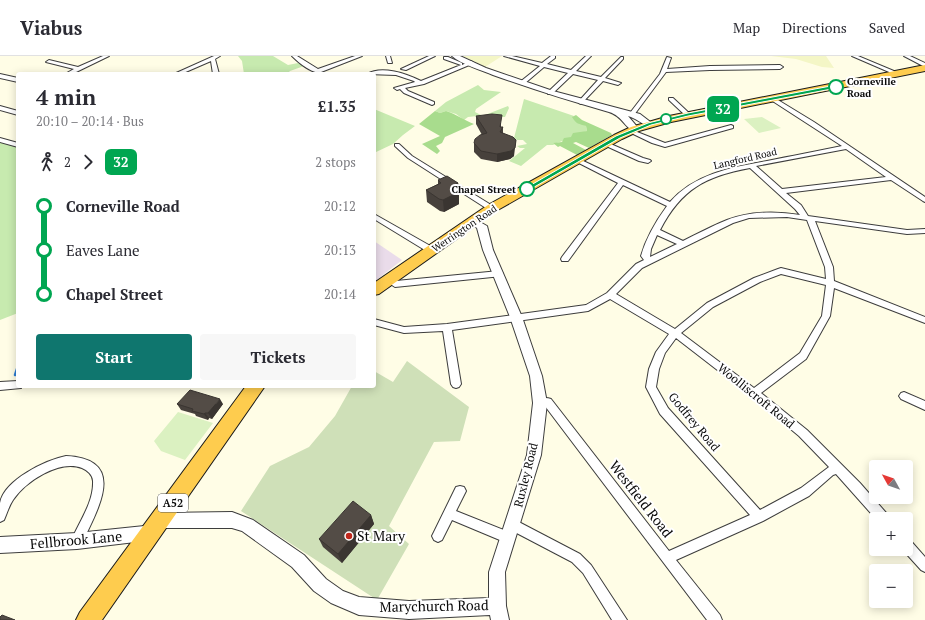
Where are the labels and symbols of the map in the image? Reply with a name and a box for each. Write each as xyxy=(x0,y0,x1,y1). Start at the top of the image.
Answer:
place label: Corneville Road xyxy=(847,75,897,100)
marker: Corneville Road xyxy=(828,79,844,95)
line badge: 32 xyxy=(705,96,741,122)
unlabelled marker xyxy=(660,113,672,125)
street label: Langford Road xyxy=(712,145,779,172)
marker: Chapel Street xyxy=(519,181,535,197)
place label: Chapel Street xyxy=(451,183,516,196)
street label: Werrington Road xyxy=(429,202,500,255)
street label: Woolliscroft Road xyxy=(715,360,798,431)
street label: Godfrey Road xyxy=(666,389,723,454)
street label: Ruxley Road xyxy=(510,441,541,509)
street label: Westfield Road xyxy=(605,456,678,541)
north arrow xyxy=(869,460,913,504)
road number: A52 xyxy=(158,494,188,512)
street label: Fellbrook Lane xyxy=(29,526,123,553)
place label: St Mary xyxy=(357,526,406,545)
marker: St Mary xyxy=(344,531,354,541)
street label: Marychurch Road xyxy=(379,595,489,616)

